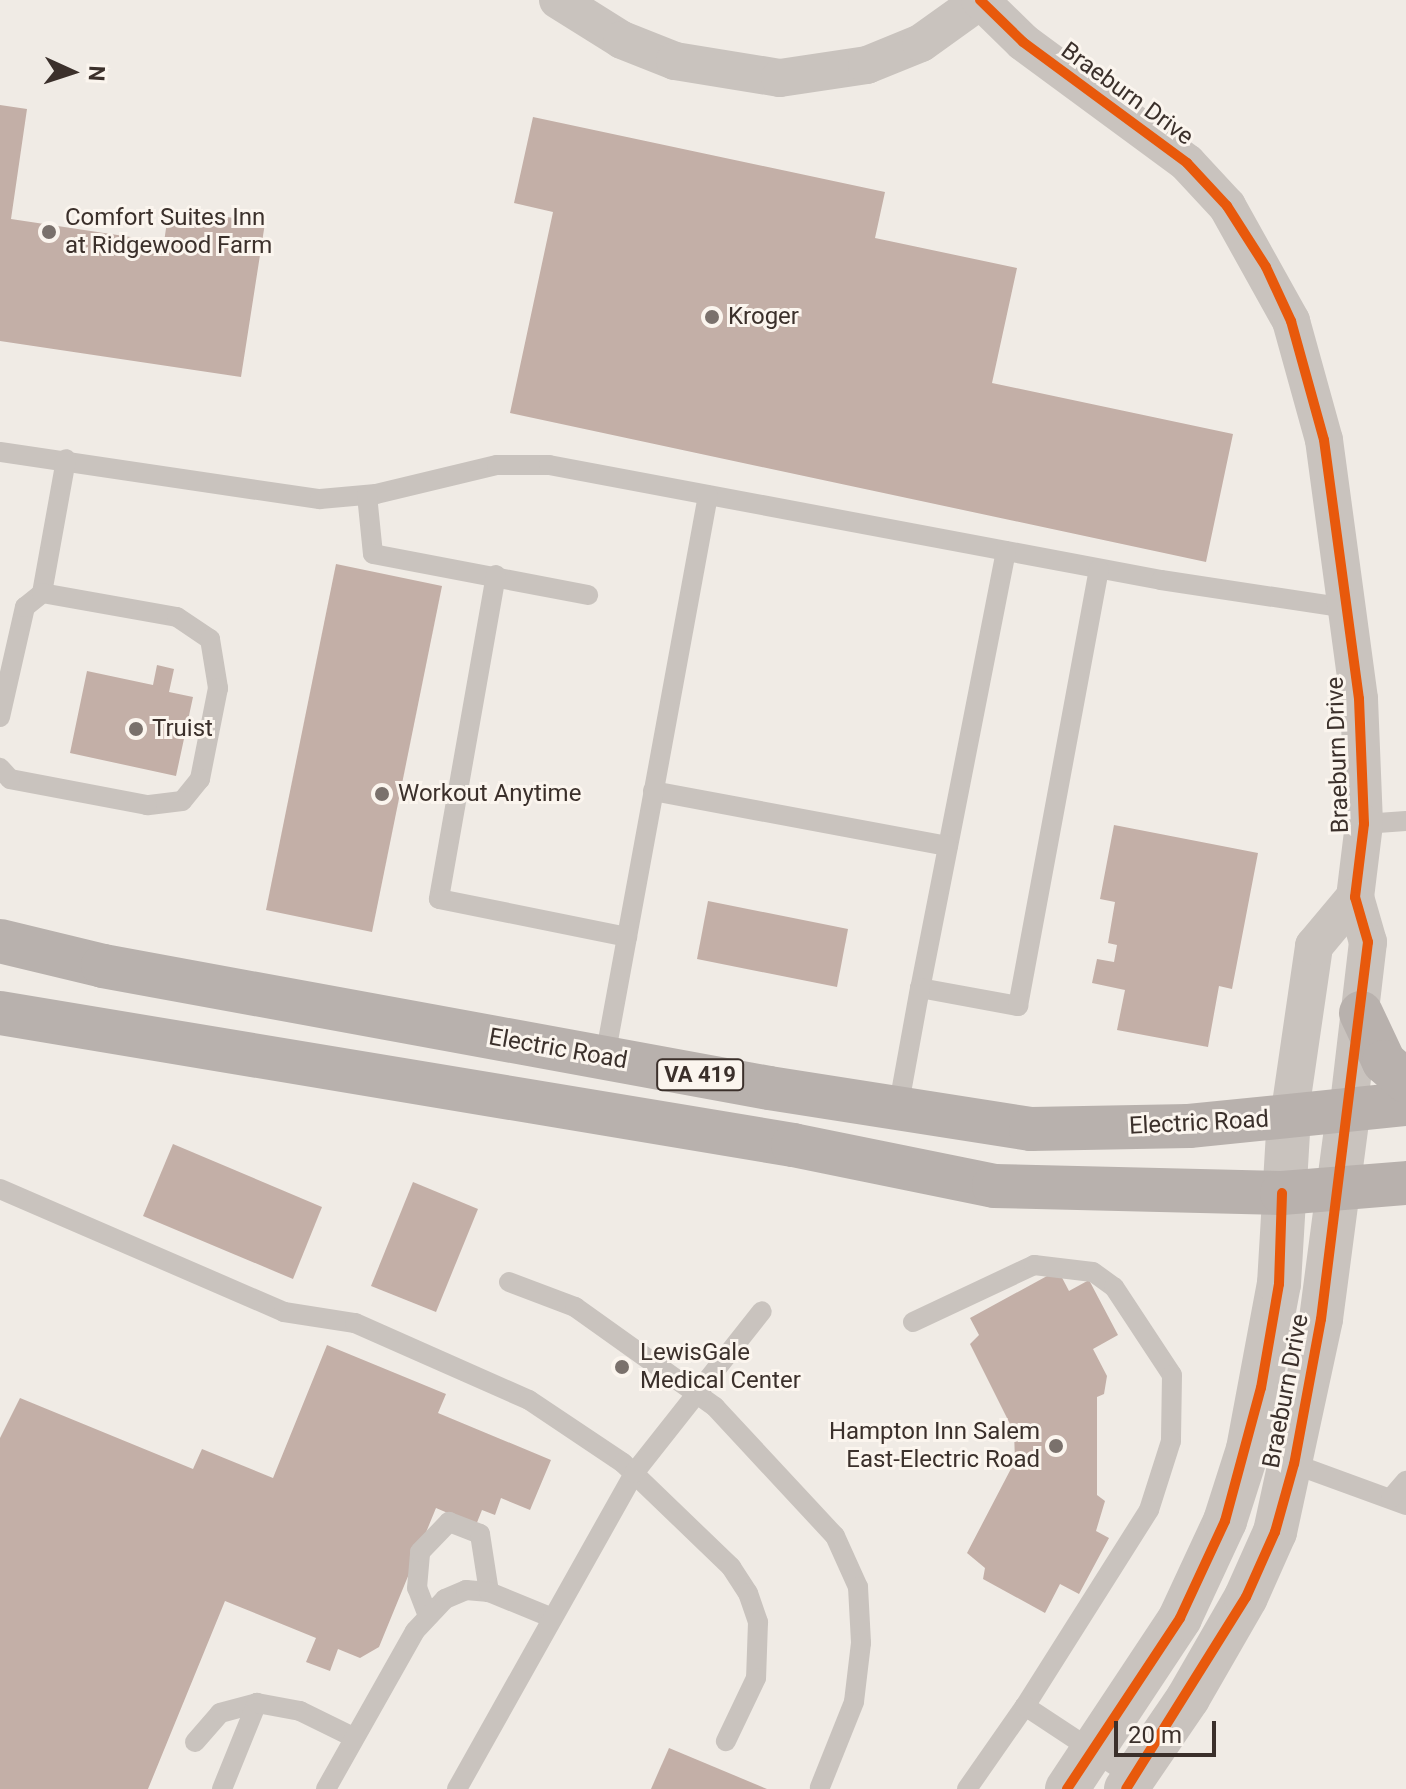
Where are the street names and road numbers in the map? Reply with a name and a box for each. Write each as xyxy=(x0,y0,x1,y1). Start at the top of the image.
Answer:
street label: Braeburn Drive xyxy=(1055,36,1199,152)
street label: Braeburn Drive xyxy=(1321,676,1355,834)
street label: Electric Road xyxy=(486,1023,630,1075)
road number: VA 419 xyxy=(656,1057,744,1093)
street label: Electric Road xyxy=(1128,1105,1270,1141)
street label: Braeburn Drive xyxy=(1257,1312,1315,1470)

